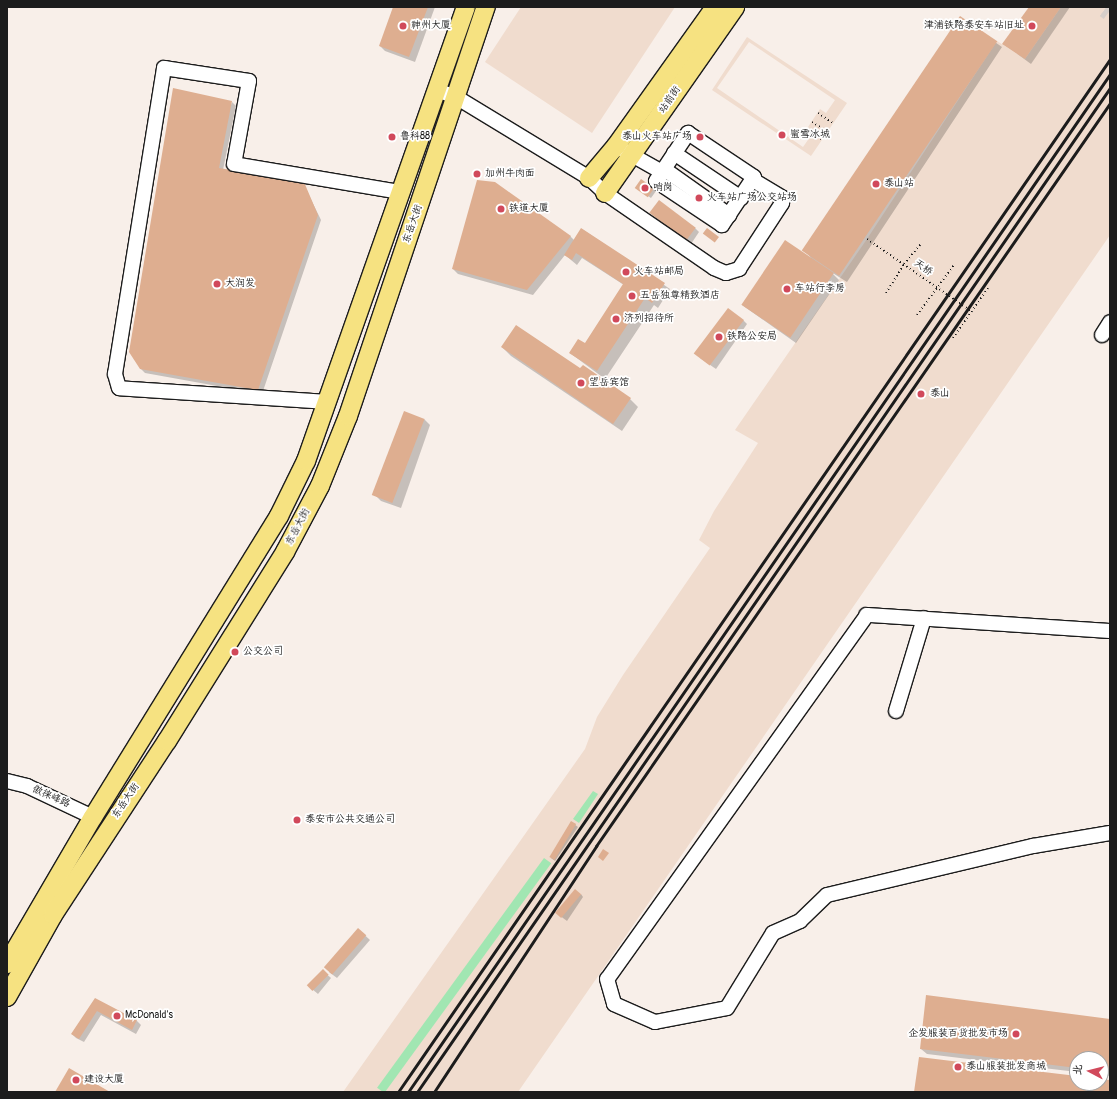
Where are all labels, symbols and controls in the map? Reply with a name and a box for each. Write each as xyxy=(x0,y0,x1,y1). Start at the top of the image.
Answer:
place label: 神州大厦 xyxy=(411,20,451,32)
place label: 津浦铁路泰安车站旧址 xyxy=(924,20,1024,32)
marker: 神州大厦 xyxy=(398,21,408,31)
marker: 津浦铁路泰安车站旧址 xyxy=(1027,21,1037,31)
street label: 站前街 xyxy=(657,84,683,116)
place label: 蜜雪冰城 xyxy=(790,129,830,141)
marker: 蜜雪冰城 xyxy=(777,130,787,140)
place label: 鲁科88 xyxy=(400,131,430,143)
place label: 泰山火车站广场 xyxy=(622,131,692,143)
marker: 鲁科88 xyxy=(387,132,397,142)
marker: 泰山火车站广场 xyxy=(695,132,705,142)
place label: 加州牛肉面 xyxy=(485,168,535,180)
marker: 加州牛肉面 xyxy=(472,169,482,179)
place label: 泰山站 xyxy=(884,178,914,190)
marker: 泰山站 xyxy=(871,179,881,189)
place label: 哨岗 xyxy=(653,182,673,194)
marker: 哨岗 xyxy=(640,183,650,193)
place label: 火车站广场公交站场 xyxy=(707,192,797,204)
marker: 火车站广场公交站场 xyxy=(694,193,704,203)
street label: 东岳大街 xyxy=(401,203,425,245)
place label: 铁道大厦 xyxy=(509,203,549,215)
marker: 铁道大厦 xyxy=(496,204,506,214)
street label: 天桥 xyxy=(911,257,935,279)
place label: 火车站邮局 xyxy=(634,266,684,278)
marker: 火车站邮局 xyxy=(621,267,631,277)
place label: 大润发 xyxy=(225,278,255,290)
marker: 大润发 xyxy=(212,279,222,289)
place label: 车站行李房 xyxy=(795,283,845,295)
marker: 车站行李房 xyxy=(782,284,792,294)
place label: 五岳独尊精致酒店 xyxy=(640,290,720,302)
marker: 五岳独尊精致酒店 xyxy=(627,291,637,301)
place label: 济列招待所 xyxy=(624,313,674,325)
marker: 济列招待所 xyxy=(611,314,621,324)
place label: 铁路公安局 xyxy=(727,331,777,343)
marker: 铁路公安局 xyxy=(714,332,724,342)
place label: 望岳宾馆 xyxy=(589,377,629,389)
marker: 望岳宾馆 xyxy=(576,378,586,388)
marker: 泰山 xyxy=(915,388,927,400)
place label: 泰山 xyxy=(930,388,950,400)
street label: 东岳大街 xyxy=(283,507,313,547)
place label: 公交公司 xyxy=(243,646,283,658)
marker: 公交公司 xyxy=(230,647,240,657)
street label: 东岳大街 xyxy=(110,781,142,821)
street label: 傲徕峰路 xyxy=(30,783,72,811)
place label: 泰安市公共交通公司 xyxy=(305,814,395,826)
marker: 泰安市公共交通公司 xyxy=(292,815,302,825)
place label: McDonald's xyxy=(125,1010,173,1022)
marker: McDonald's xyxy=(112,1011,122,1021)
place label: 企发服装百货批发市场 xyxy=(908,1028,1008,1040)
marker: 企发服装百货批发市场 xyxy=(1011,1029,1021,1039)
north arrow xyxy=(1069,1051,1109,1091)
place label: 泰山服装批发商城 xyxy=(966,1061,1046,1073)
marker: 泰山服装批发商城 xyxy=(953,1062,963,1072)
text: 北 xyxy=(1070,1063,1085,1076)
place label: 建设大厦 xyxy=(84,1074,124,1086)
marker: 建设大厦 xyxy=(71,1075,81,1085)

